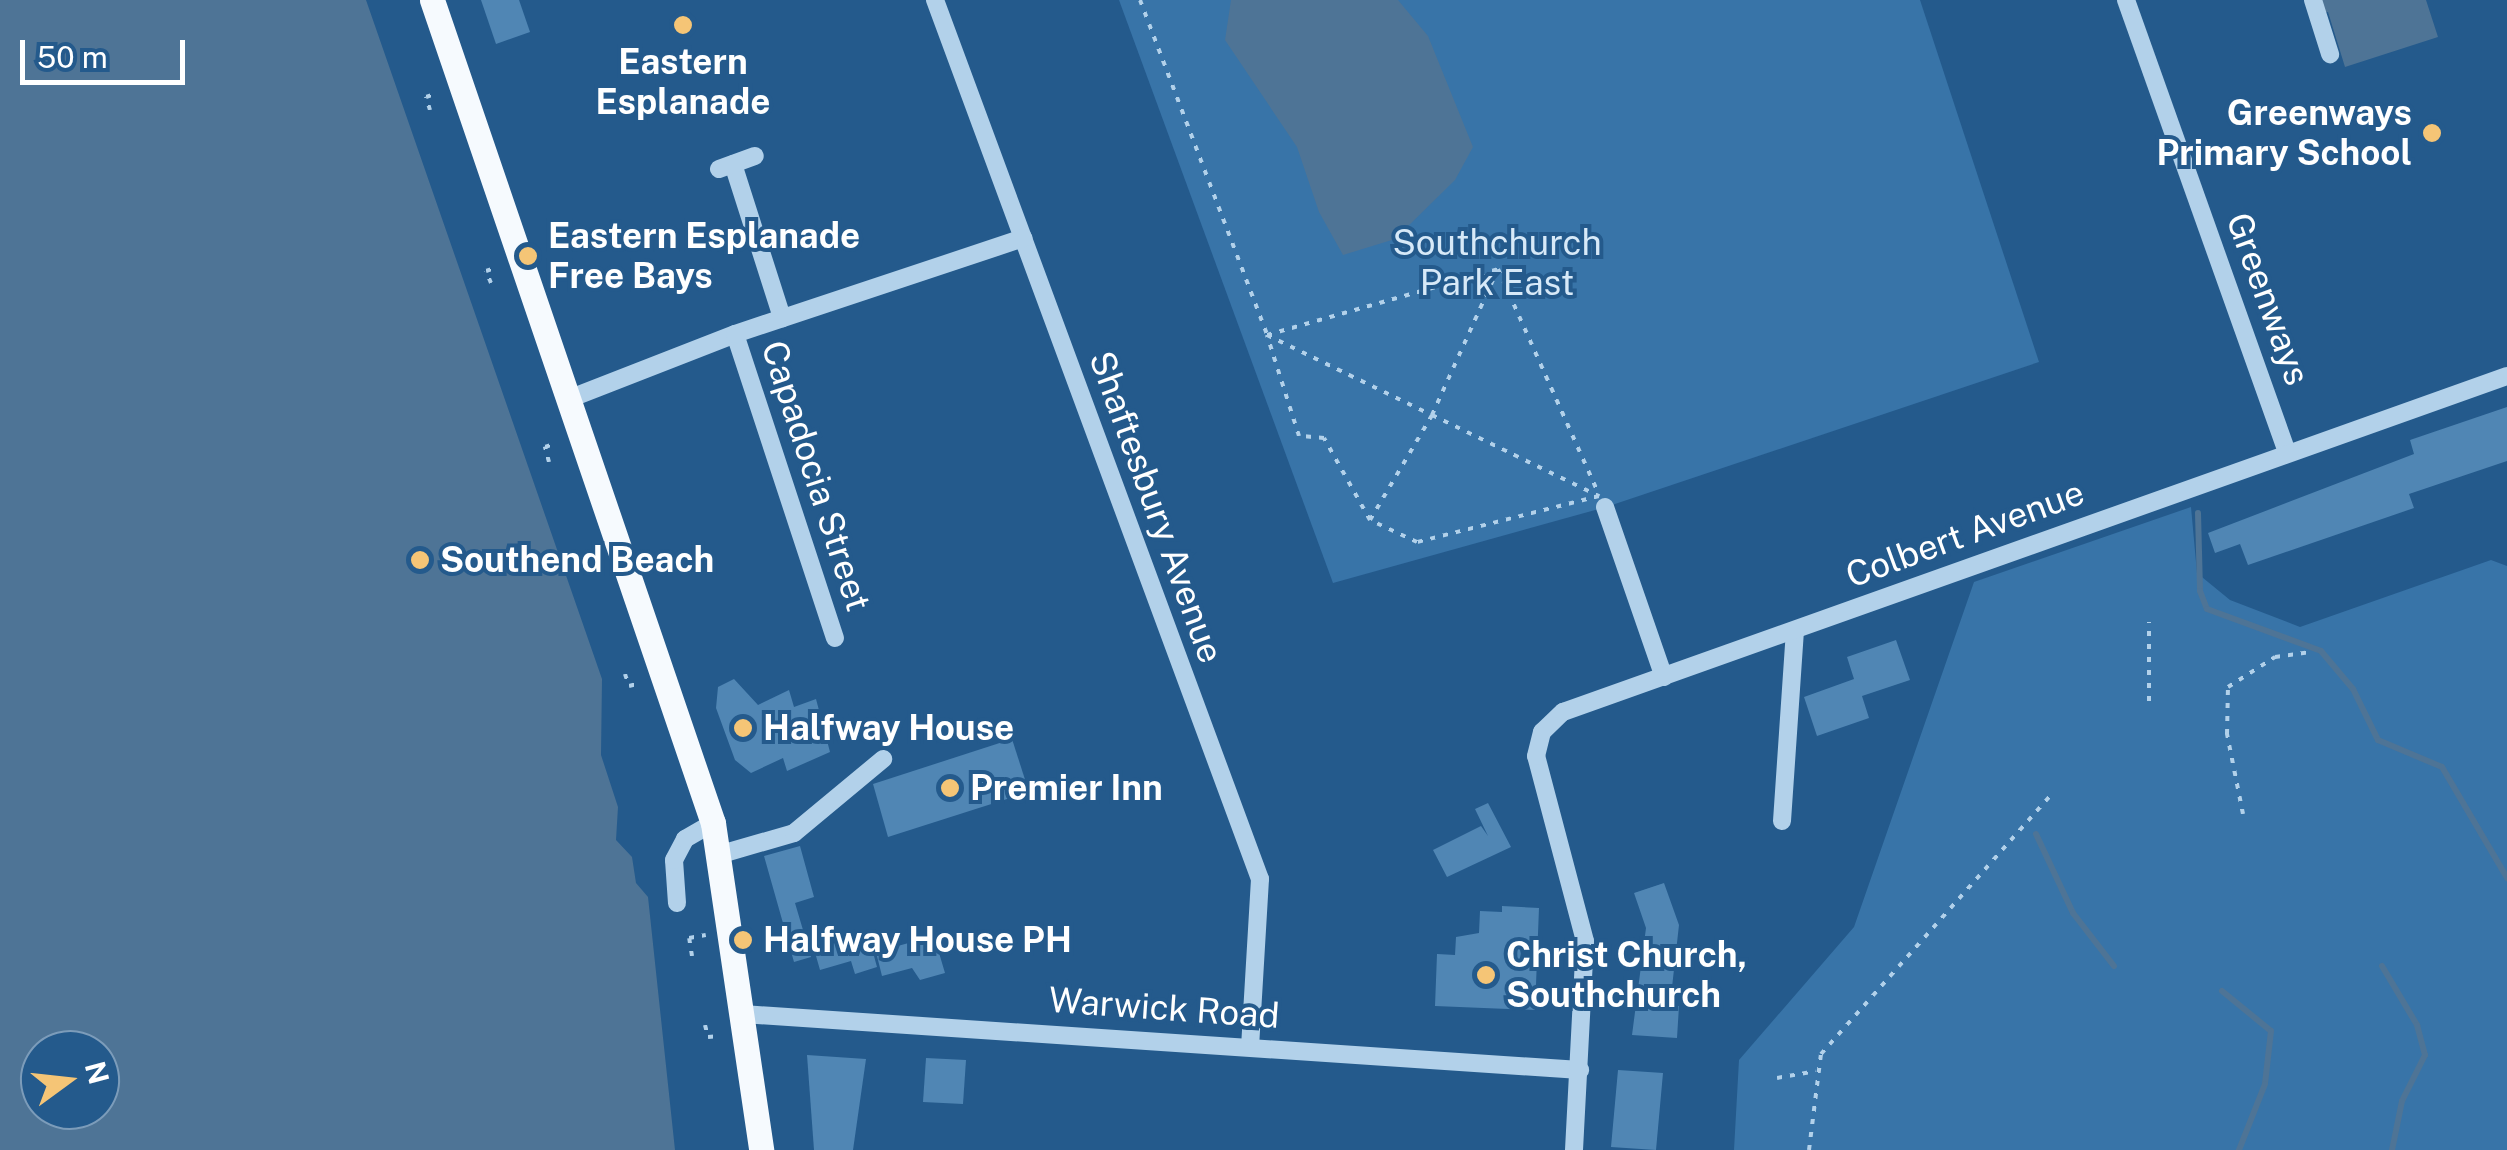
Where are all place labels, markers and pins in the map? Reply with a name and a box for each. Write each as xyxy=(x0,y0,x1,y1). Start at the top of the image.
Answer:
marker: Eastern Esplanade xyxy=(672,14,694,36)
place label: Eastern Esplanade xyxy=(596,41,770,123)
place label: Greenways Primary School xyxy=(2156,92,2412,174)
marker: Greenways Primary School xyxy=(2421,122,2443,144)
place label: Eastern Esplanade Free Bays xyxy=(548,215,860,297)
marker: Eastern Esplanade Free Bays xyxy=(517,245,539,267)
place label: Southend Beach xyxy=(440,539,714,581)
marker: Southend Beach xyxy=(409,549,431,571)
place label: Halfway House xyxy=(763,707,1015,749)
marker: Halfway House xyxy=(732,717,754,739)
place label: Premier Inn xyxy=(970,767,1163,809)
marker: Premier Inn xyxy=(939,777,961,799)
place label: Halfway House PH xyxy=(763,919,1072,961)
marker: Halfway House PH xyxy=(732,929,754,951)
place label: Christ Church, Southchurch xyxy=(1506,934,1747,1016)
marker: Christ Church, Southchurch xyxy=(1475,964,1497,986)

